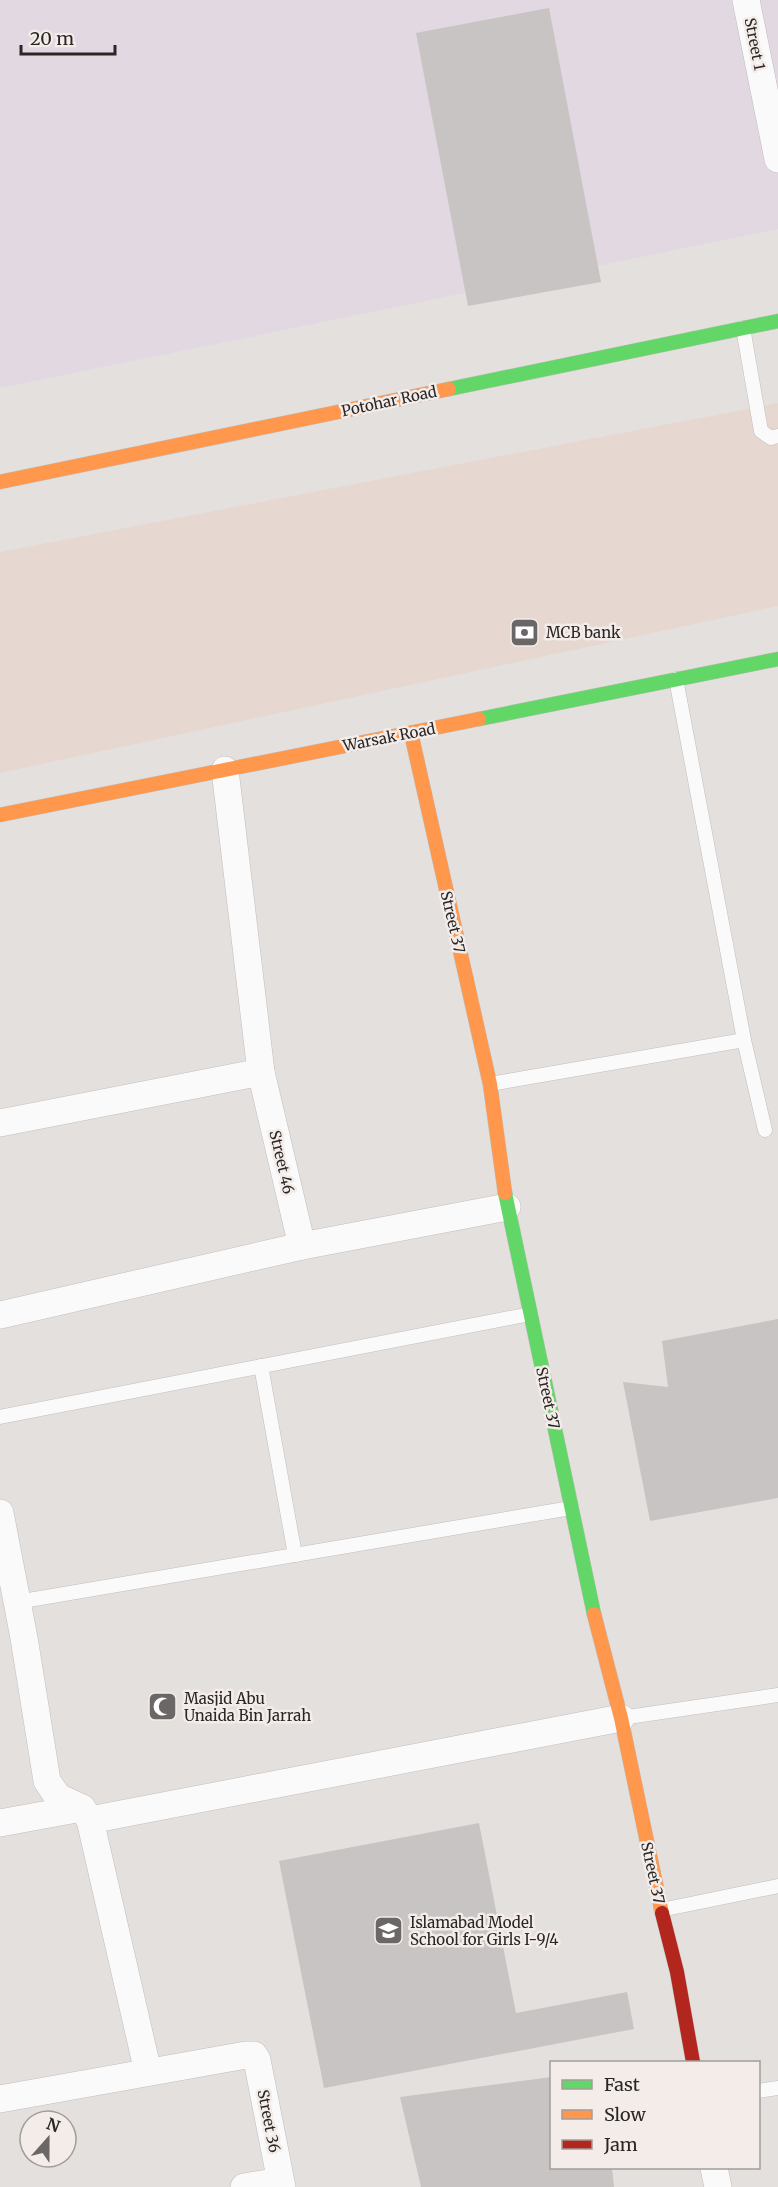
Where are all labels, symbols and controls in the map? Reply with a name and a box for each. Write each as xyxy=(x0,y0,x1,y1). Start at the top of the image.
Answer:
street label: Street 1 xyxy=(741,16,769,72)
scale bar xyxy=(21,18,116,56)
text: 20 m xyxy=(30,27,74,50)
street label: Potohar Road xyxy=(340,382,438,420)
bank icon: MCB bank xyxy=(509,616,541,648)
place label: MCB bank xyxy=(546,623,621,642)
street label: Warsak Road xyxy=(340,719,437,755)
street label: Street 37 xyxy=(437,889,469,955)
street label: Street 46 xyxy=(265,1128,299,1196)
street label: Street 37 xyxy=(532,1365,564,1431)
place label: Masjid Abu Unaida Bin Jarrah xyxy=(184,1689,311,1725)
mosque icon: Masjid Abu Unaida Bin Jarrah xyxy=(147,1691,179,1723)
street label: Street 37 xyxy=(637,1840,669,1906)
place label: Islamabad Model School for Girls I-9/4 xyxy=(410,1913,559,1949)
school or university icon: Islamabad Model School for Girls I-9/4 xyxy=(373,1915,405,1947)
legend xyxy=(550,2061,760,2169)
text: Fast xyxy=(604,2073,640,2096)
street label: Street 36 xyxy=(254,2088,284,2154)
text: Slow xyxy=(604,2103,647,2126)
north arrow xyxy=(18,2109,78,2169)
text: N xyxy=(44,2113,63,2137)
text: Jam xyxy=(603,2133,638,2156)

